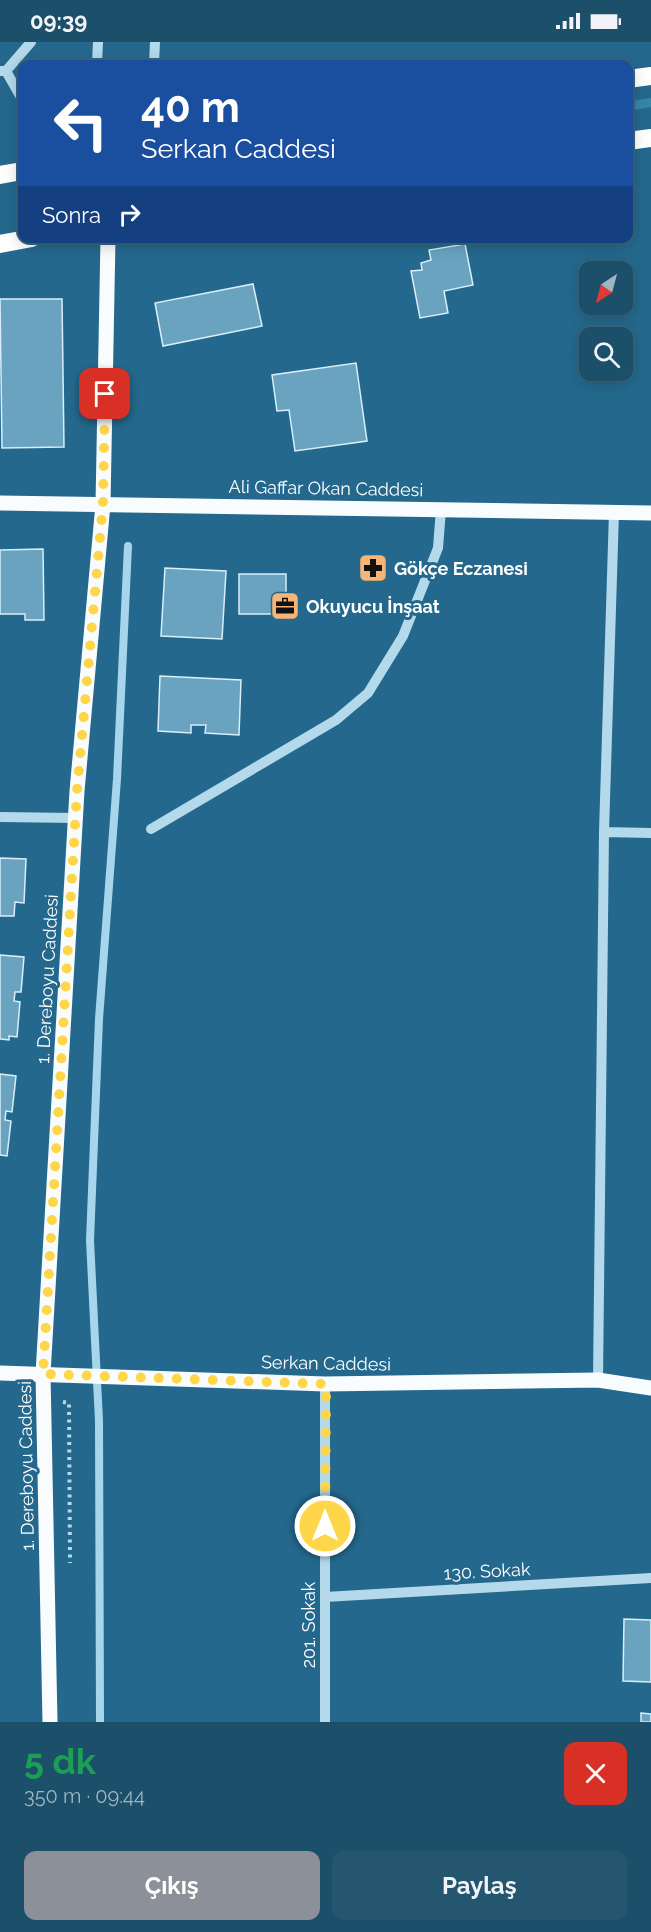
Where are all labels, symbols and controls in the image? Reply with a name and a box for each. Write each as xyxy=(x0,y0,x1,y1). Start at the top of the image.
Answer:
text: 09:39 xyxy=(30,8,87,34)
text: 40 m xyxy=(141,83,240,132)
icon: left xyxy=(42,84,120,162)
text: Serkan Caddesi xyxy=(141,133,336,164)
icon: right xyxy=(113,198,146,231)
text: Sonra xyxy=(42,202,101,228)
north arrow xyxy=(579,261,633,315)
map controls xyxy=(579,261,633,381)
button: search xyxy=(579,327,633,381)
pin xyxy=(79,368,130,419)
icon: arrive xyxy=(88,377,121,410)
street label: Ali Gaffar Okan Caddesi xyxy=(229,476,423,500)
pharmacy icon: Gökçe Eczanesi xyxy=(357,552,389,584)
place label: Gökçe Eczanesi xyxy=(394,558,528,579)
office icon: Okuyucu İnşaat xyxy=(269,590,301,622)
place label: Okuyucu İnşaat xyxy=(306,596,440,617)
street label: 1. Dereboyu Caddesi xyxy=(32,894,62,1064)
street label: Serkan Caddesi xyxy=(261,1351,391,1375)
street label: 1. Dereboyu Caddesi xyxy=(14,1381,38,1551)
position arrow xyxy=(293,1494,357,1558)
street label: 130. Sokak xyxy=(443,1558,531,1584)
street label: 201. Sokak xyxy=(298,1581,319,1668)
text: 5 dk xyxy=(24,1740,96,1782)
button: close xyxy=(564,1742,627,1805)
text: 350 m · 09:44 xyxy=(24,1784,145,1808)
button: Çıkış xyxy=(24,1851,320,1920)
button: Paylaş xyxy=(332,1851,627,1920)

